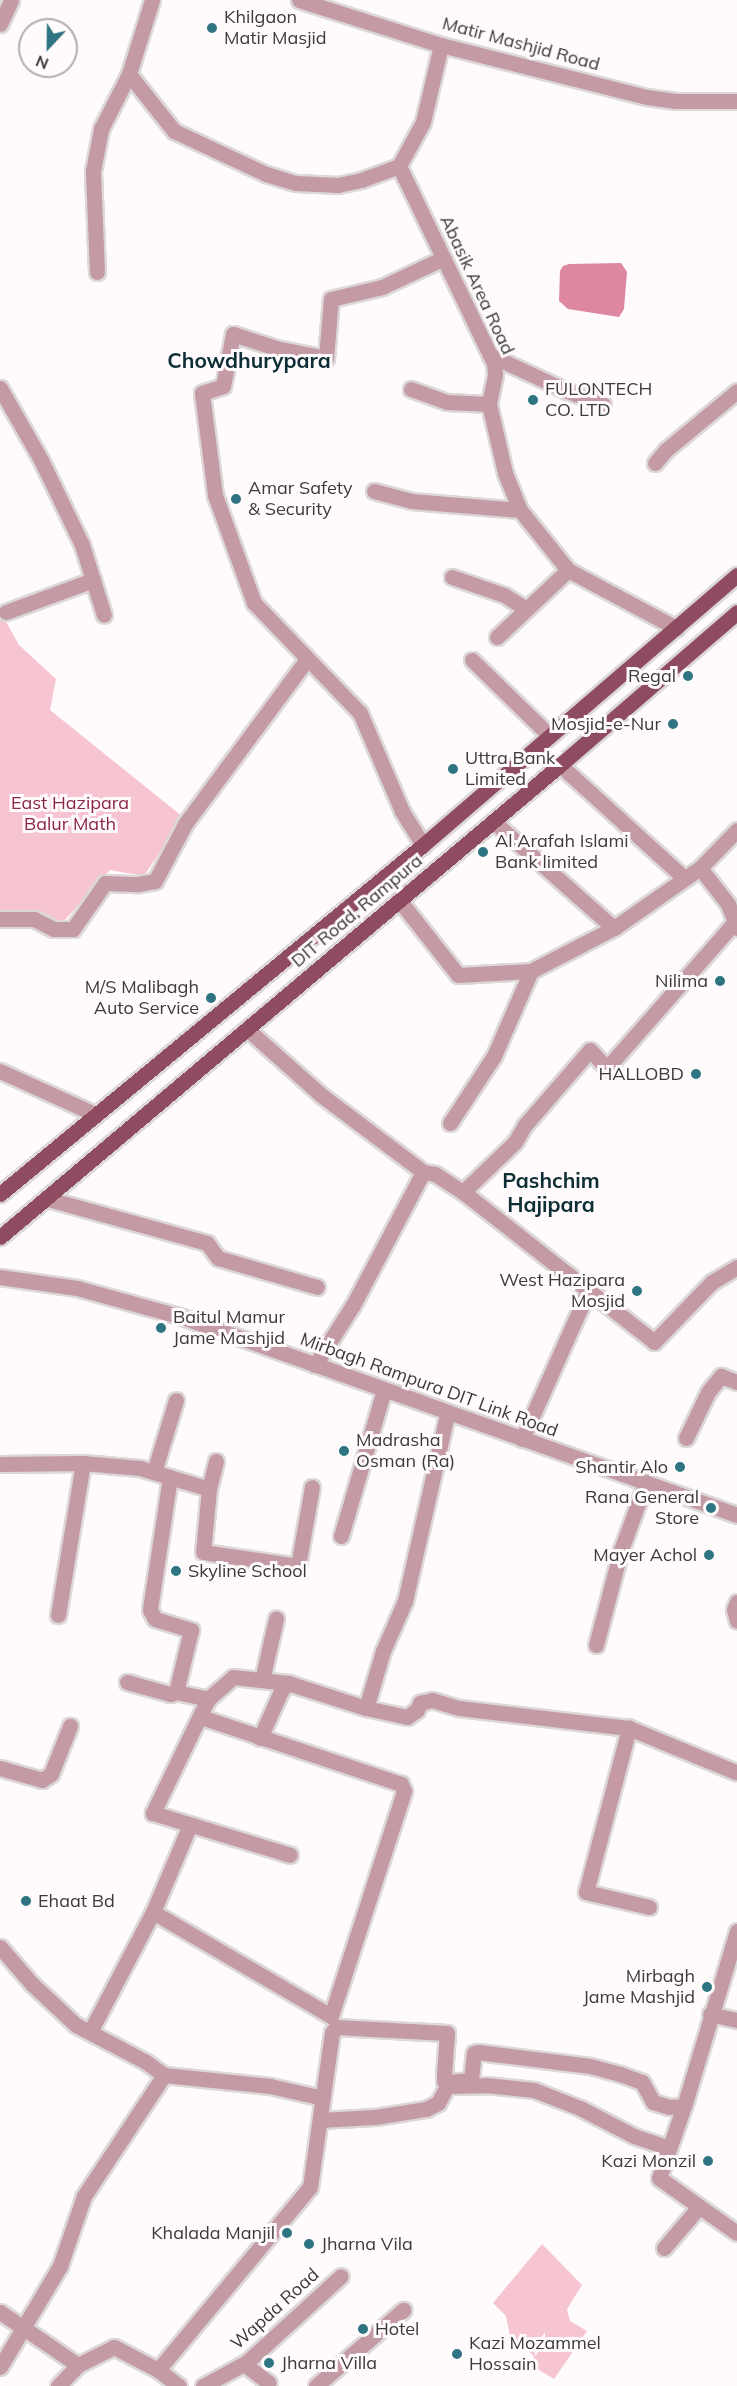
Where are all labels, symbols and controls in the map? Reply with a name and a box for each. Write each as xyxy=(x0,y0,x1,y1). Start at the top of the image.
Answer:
place label: Khilgaon Matir Masjid xyxy=(224,7,327,50)
street label: Matir Mashjid Road xyxy=(440,13,602,75)
north arrow xyxy=(18,18,78,78)
marker: Khilgaon Matir Masjid xyxy=(205,21,219,35)
text: N xyxy=(33,51,51,74)
street label: Abasik Area Road xyxy=(435,212,519,358)
district label: Chowdhurypara xyxy=(167,347,331,373)
place label: FULONTECH CO. LTD xyxy=(545,379,652,422)
marker: FULONTECH CO. LTD xyxy=(526,393,540,407)
place label: Amar Safety & Security xyxy=(248,478,353,520)
marker: Amar Safety & Security xyxy=(229,492,243,506)
place label: Regal xyxy=(628,665,676,687)
marker: Regal xyxy=(681,669,695,683)
place label: Mosjid-e-Nur xyxy=(551,713,661,735)
marker: Mosjid-e-Nur xyxy=(666,717,680,731)
place label: Uttra Bank Limited xyxy=(465,748,555,790)
marker: Uttra Bank Limited xyxy=(446,762,460,776)
park label: East Hazipara Balur Math xyxy=(11,793,129,836)
place label: Al Arafah Islami Bank limited xyxy=(495,831,628,874)
marker: Al Arafah Islami Bank limited xyxy=(476,845,490,859)
street label: DIT Road, Rampura xyxy=(287,850,427,972)
place label: Nilima xyxy=(655,970,708,992)
marker: Nilima xyxy=(713,974,727,988)
place label: M/S Malibagh Auto Service xyxy=(85,977,199,1020)
marker: M/S Malibagh Auto Service xyxy=(204,991,218,1005)
place label: HALLOBD xyxy=(598,1063,684,1085)
marker: HALLOBD xyxy=(689,1067,703,1081)
district label: Pashchim Hajipara xyxy=(502,1167,600,1217)
place label: West Hazipara Mosjid xyxy=(499,1270,625,1312)
marker: West Hazipara Mosjid xyxy=(630,1284,644,1298)
place label: Baitul Mamur Jame Mashjid xyxy=(173,1307,285,1350)
marker: Baitul Mamur Jame Mashjid xyxy=(154,1321,168,1335)
street label: Mirbagh Rampura DIT Link Road xyxy=(297,1328,561,1442)
place label: Madrasha Osman (Ra) xyxy=(356,1430,455,1472)
marker: Madrasha Osman (Ra) xyxy=(337,1444,351,1458)
place label: Shantir Alo xyxy=(575,1456,668,1478)
marker: Shantir Alo xyxy=(673,1460,687,1474)
place label: Rana General Store xyxy=(585,1487,699,1530)
marker: Rana General Store xyxy=(704,1501,718,1515)
place label: Mayer Achol xyxy=(593,1544,697,1566)
marker: Mayer Achol xyxy=(702,1548,716,1562)
place label: Skyline School xyxy=(188,1560,307,1582)
marker: Skyline School xyxy=(169,1564,183,1578)
place label: Ehaat Bd xyxy=(38,1890,115,1912)
marker: Ehaat Bd xyxy=(19,1894,33,1908)
place label: Mirbagh Jame Mashjid xyxy=(583,1966,695,2008)
marker: Mirbagh Jame Mashjid xyxy=(700,1980,714,1994)
place label: Kazi Monzil xyxy=(601,2150,696,2172)
marker: Kazi Monzil xyxy=(701,2154,715,2168)
place label: Khalada Manjil xyxy=(151,2222,275,2244)
marker: Khalada Manjil xyxy=(280,2226,294,2240)
place label: Jharna Vila xyxy=(321,2233,413,2255)
marker: Jharna Vila xyxy=(302,2237,316,2251)
street label: Wapda Road xyxy=(227,2264,323,2354)
place label: Hotel xyxy=(375,2318,419,2340)
marker: Hotel xyxy=(356,2322,370,2336)
place label: Kazi Mozammel Hossain xyxy=(469,2333,601,2376)
marker: Kazi Mozammel Hossain xyxy=(450,2347,464,2361)
place label: Jharna Villa xyxy=(281,2352,377,2374)
marker: Jharna Villa xyxy=(262,2356,276,2370)

